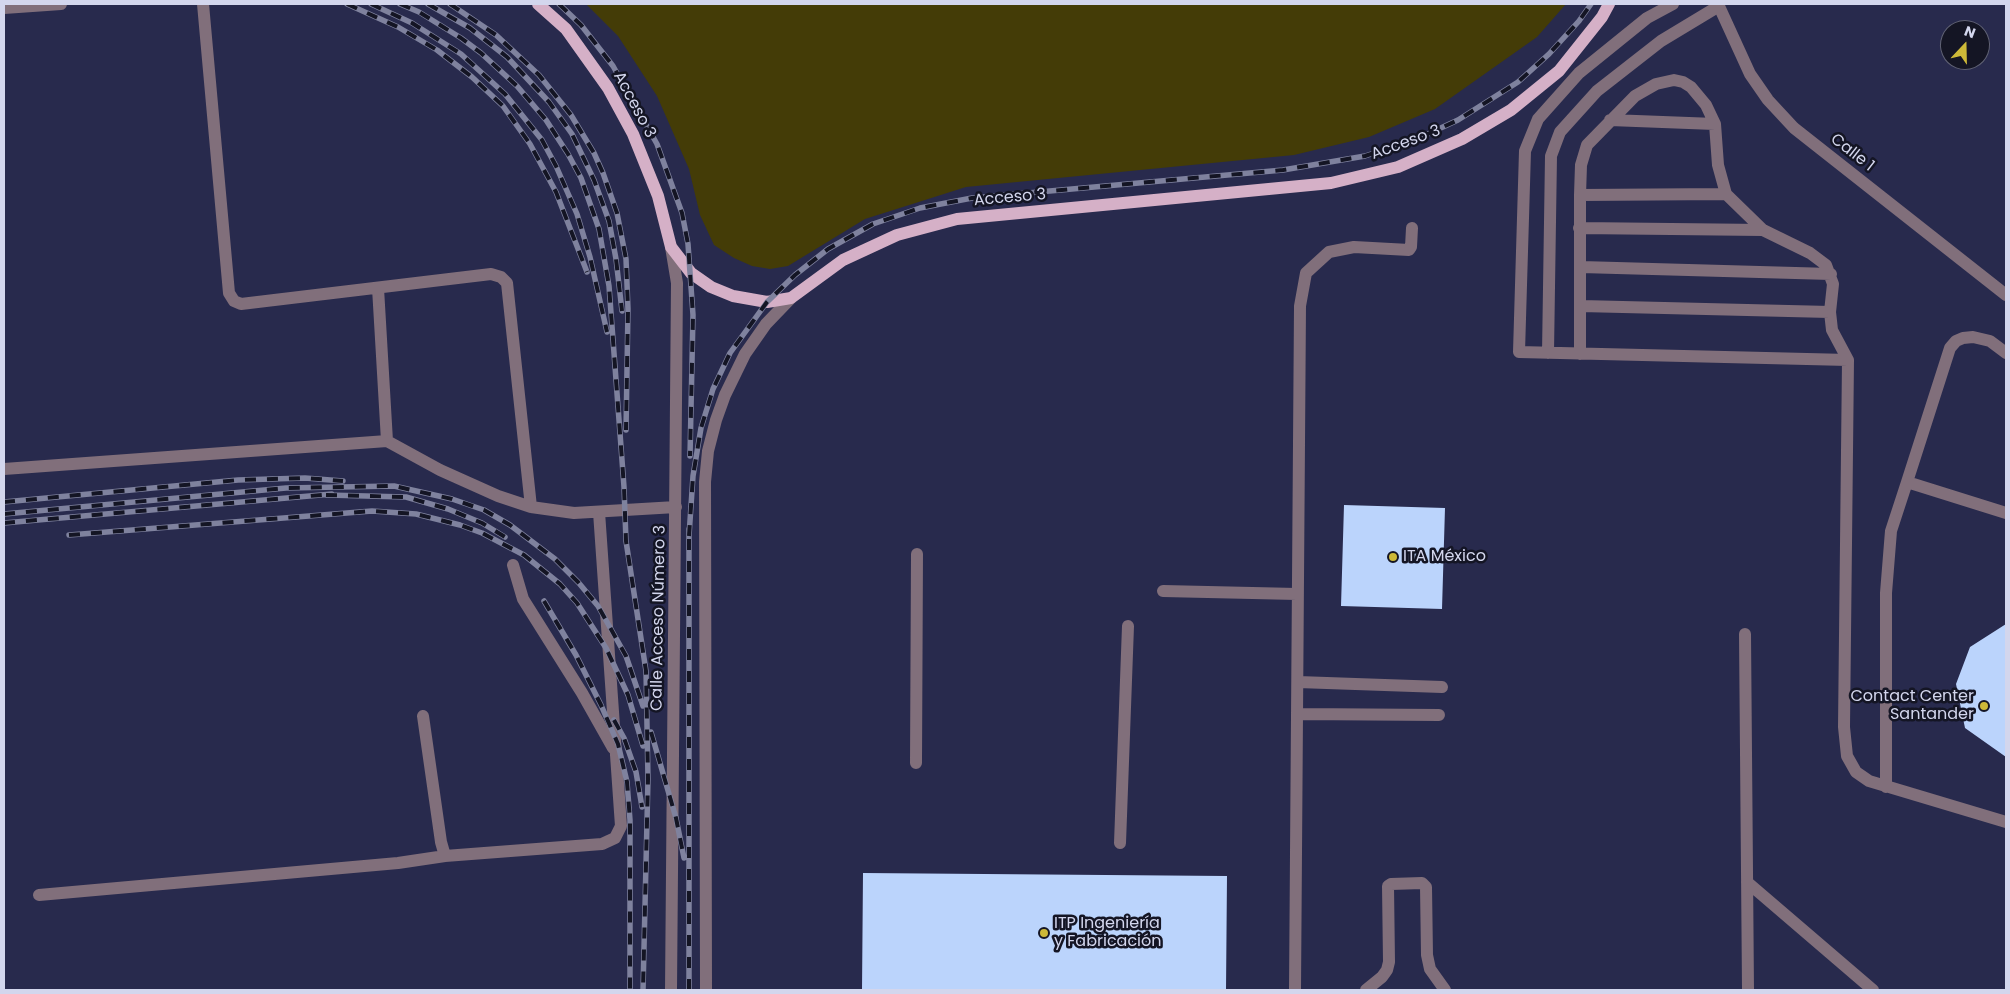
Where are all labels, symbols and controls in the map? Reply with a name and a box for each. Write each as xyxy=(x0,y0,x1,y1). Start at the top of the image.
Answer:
north arrow xyxy=(1940,20,1990,70)
text: N xyxy=(1962,21,1979,43)
street label: Acceso 3 xyxy=(609,69,659,141)
street label: Acceso 3 xyxy=(1369,122,1443,164)
street label: Calle 1 xyxy=(1826,130,1878,176)
street label: Acceso 3 xyxy=(973,185,1047,211)
street label: Calle Acceso Número 3 xyxy=(648,525,670,711)
place label: ITA México xyxy=(1403,547,1486,567)
marker: ITA México xyxy=(1387,551,1399,563)
place label: Contact Center Santander xyxy=(1850,687,1974,725)
marker: Contact Center Santander xyxy=(1978,700,1990,712)
place label: ITP Ingeniería y Fabricación xyxy=(1054,914,1162,952)
marker: ITP Ingeniería y Fabricación xyxy=(1038,927,1050,939)

